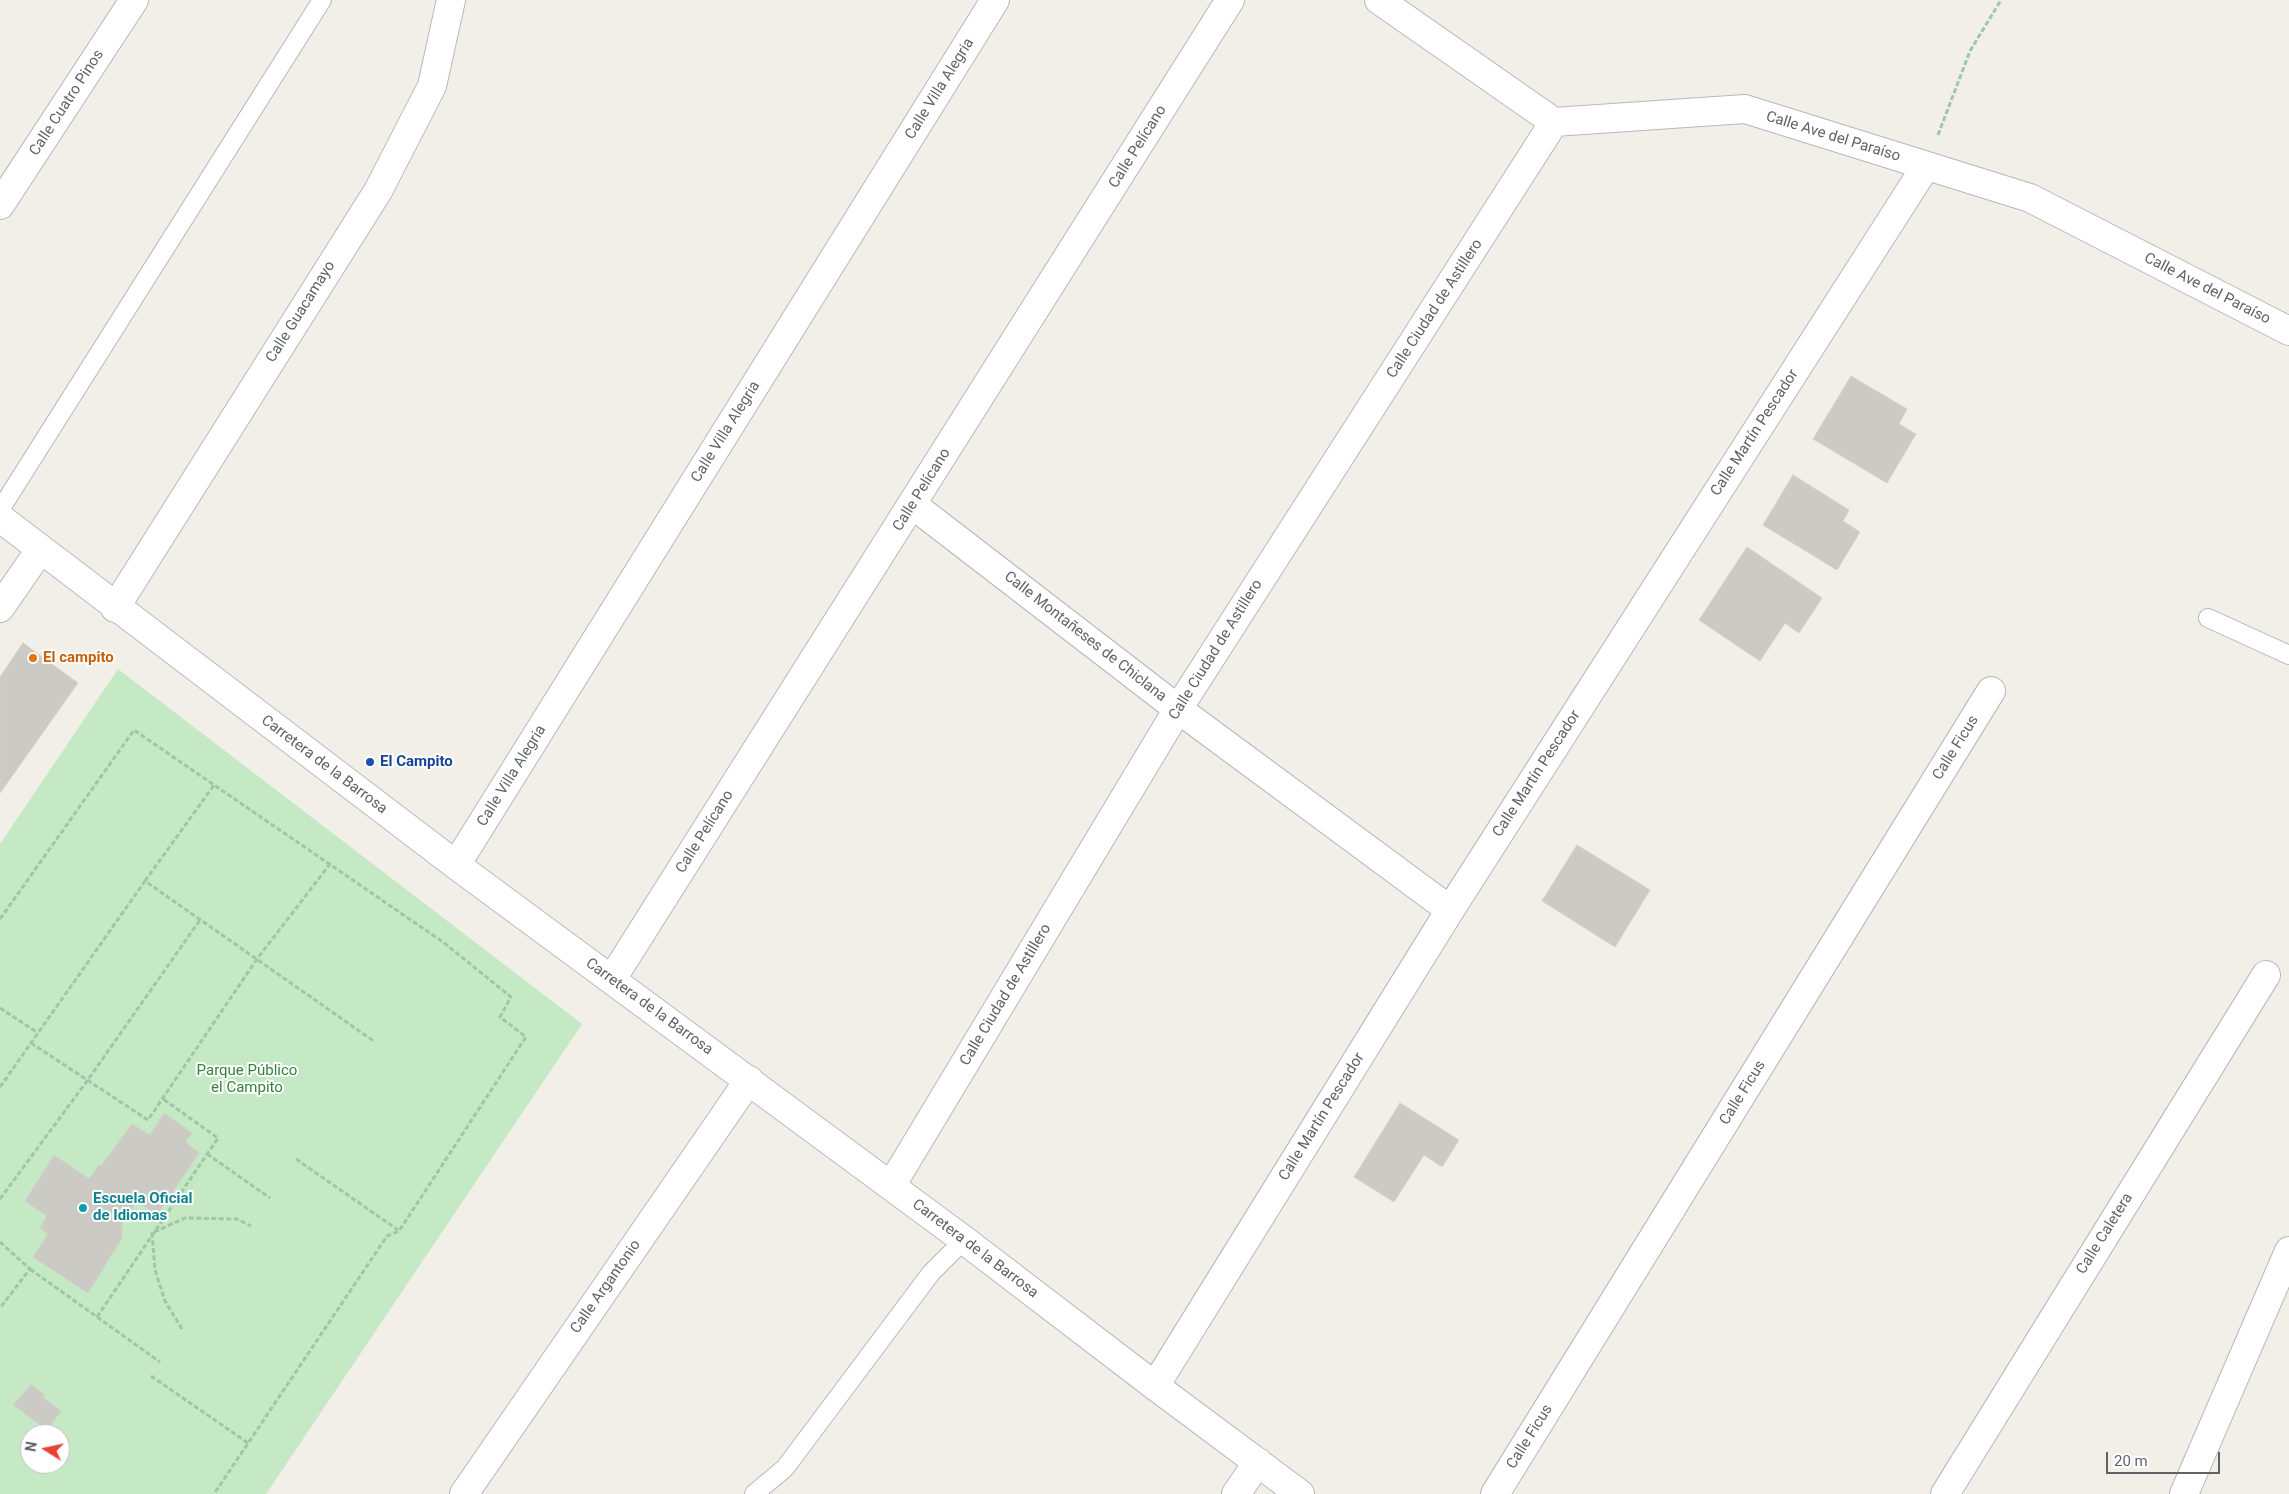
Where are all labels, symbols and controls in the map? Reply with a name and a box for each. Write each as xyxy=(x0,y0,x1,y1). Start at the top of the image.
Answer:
street label: Calle Villa Alegria xyxy=(902,35,978,143)
street label: Calle Cuatro Pinos xyxy=(26,47,108,159)
street label: Calle Pelícano xyxy=(1105,102,1171,192)
street label: Calle Ave del Paraíso xyxy=(1764,108,1902,166)
street label: Calle Ciudad de Astillero xyxy=(1383,236,1487,382)
street label: Calle Ave del Paraíso xyxy=(2141,249,2273,329)
street label: Calle Guacamayo xyxy=(263,258,339,366)
street label: Calle Martín Pescador xyxy=(1707,366,1803,500)
street label: Calle Villa Alegria xyxy=(688,378,764,486)
street label: Calle Pelícano xyxy=(889,445,955,535)
street label: Calle Montañeses de Chiclana xyxy=(1000,568,1170,706)
street label: Calle Ciudad de Astillero xyxy=(1165,576,1267,724)
place label: El campito xyxy=(43,649,114,667)
marker: El campito xyxy=(27,652,39,664)
street label: Calle Martín Pescador xyxy=(1489,707,1585,841)
street label: Carretera de la Barrosa xyxy=(257,712,391,818)
street label: Calle Ficus xyxy=(1929,712,1983,784)
street label: Calle Villa Alegria xyxy=(474,722,550,830)
place label: El Campito xyxy=(380,753,453,771)
marker: El Campito xyxy=(364,756,376,768)
street label: Calle Pelícano xyxy=(672,787,738,877)
street label: Calle Ciudad de Astillero xyxy=(956,921,1056,1069)
street label: Carretera de la Barrosa xyxy=(582,955,716,1059)
street label: Calle Martín Pescador xyxy=(1275,1050,1369,1184)
street label: Calle Ficus xyxy=(1716,1057,1770,1129)
park label: Parque Público el Campito xyxy=(197,1062,297,1097)
place label: Escuela Oficial de Idiomas xyxy=(93,1190,192,1225)
street label: Calle Caletera xyxy=(2073,1190,2137,1278)
street label: Carretera de la Barrosa xyxy=(908,1196,1042,1302)
marker: Escuela Oficial de Idiomas xyxy=(77,1202,89,1214)
street label: Calle Argantonio xyxy=(567,1237,645,1337)
street label: Calle Ficus xyxy=(1503,1401,1557,1473)
north arrow xyxy=(20,1424,70,1474)
text: N xyxy=(22,1440,40,1453)
scale bar xyxy=(2109,1442,2223,1474)
text: 20 m xyxy=(2114,1452,2148,1470)

